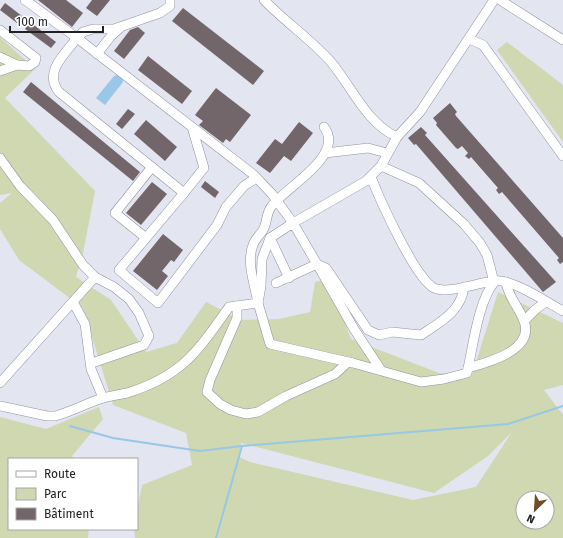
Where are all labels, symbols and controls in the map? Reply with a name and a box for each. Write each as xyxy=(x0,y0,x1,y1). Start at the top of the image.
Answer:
scale bar xyxy=(10,8,103,34)
text: 100 m xyxy=(16,15,48,29)
legend xyxy=(8,458,138,530)
text: Route xyxy=(44,467,76,481)
text: Parc xyxy=(44,487,67,501)
north arrow xyxy=(515,490,555,530)
text: Bâtiment xyxy=(44,507,94,521)
text: N xyxy=(525,511,537,526)

